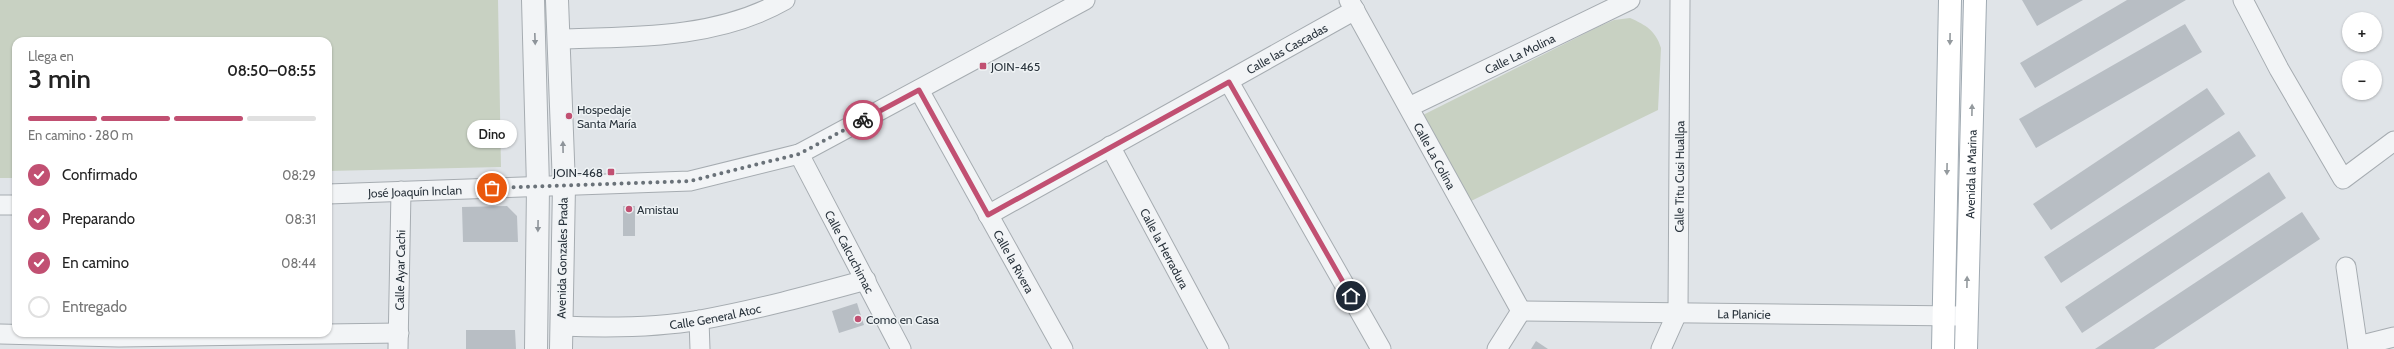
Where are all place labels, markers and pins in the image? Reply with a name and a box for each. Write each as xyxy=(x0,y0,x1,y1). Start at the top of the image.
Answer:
place label: JOIN-465 xyxy=(990,59,1040,74)
marker: JOIN-465 xyxy=(978,61,988,71)
place label: Hospedaje Santa María xyxy=(577,102,637,131)
marker: Hospedaje Santa María xyxy=(564,111,574,121)
callout: Dino xyxy=(467,120,517,148)
place label: JOIN-468 xyxy=(552,165,603,180)
marker: JOIN-468 xyxy=(606,167,616,177)
pin xyxy=(475,171,509,205)
place label: Amistau xyxy=(637,202,679,217)
marker: Amistau xyxy=(624,204,634,214)
pin xyxy=(1334,279,1368,313)
place label: Como en Casa xyxy=(866,312,939,327)
marker: Como en Casa xyxy=(853,314,863,324)

